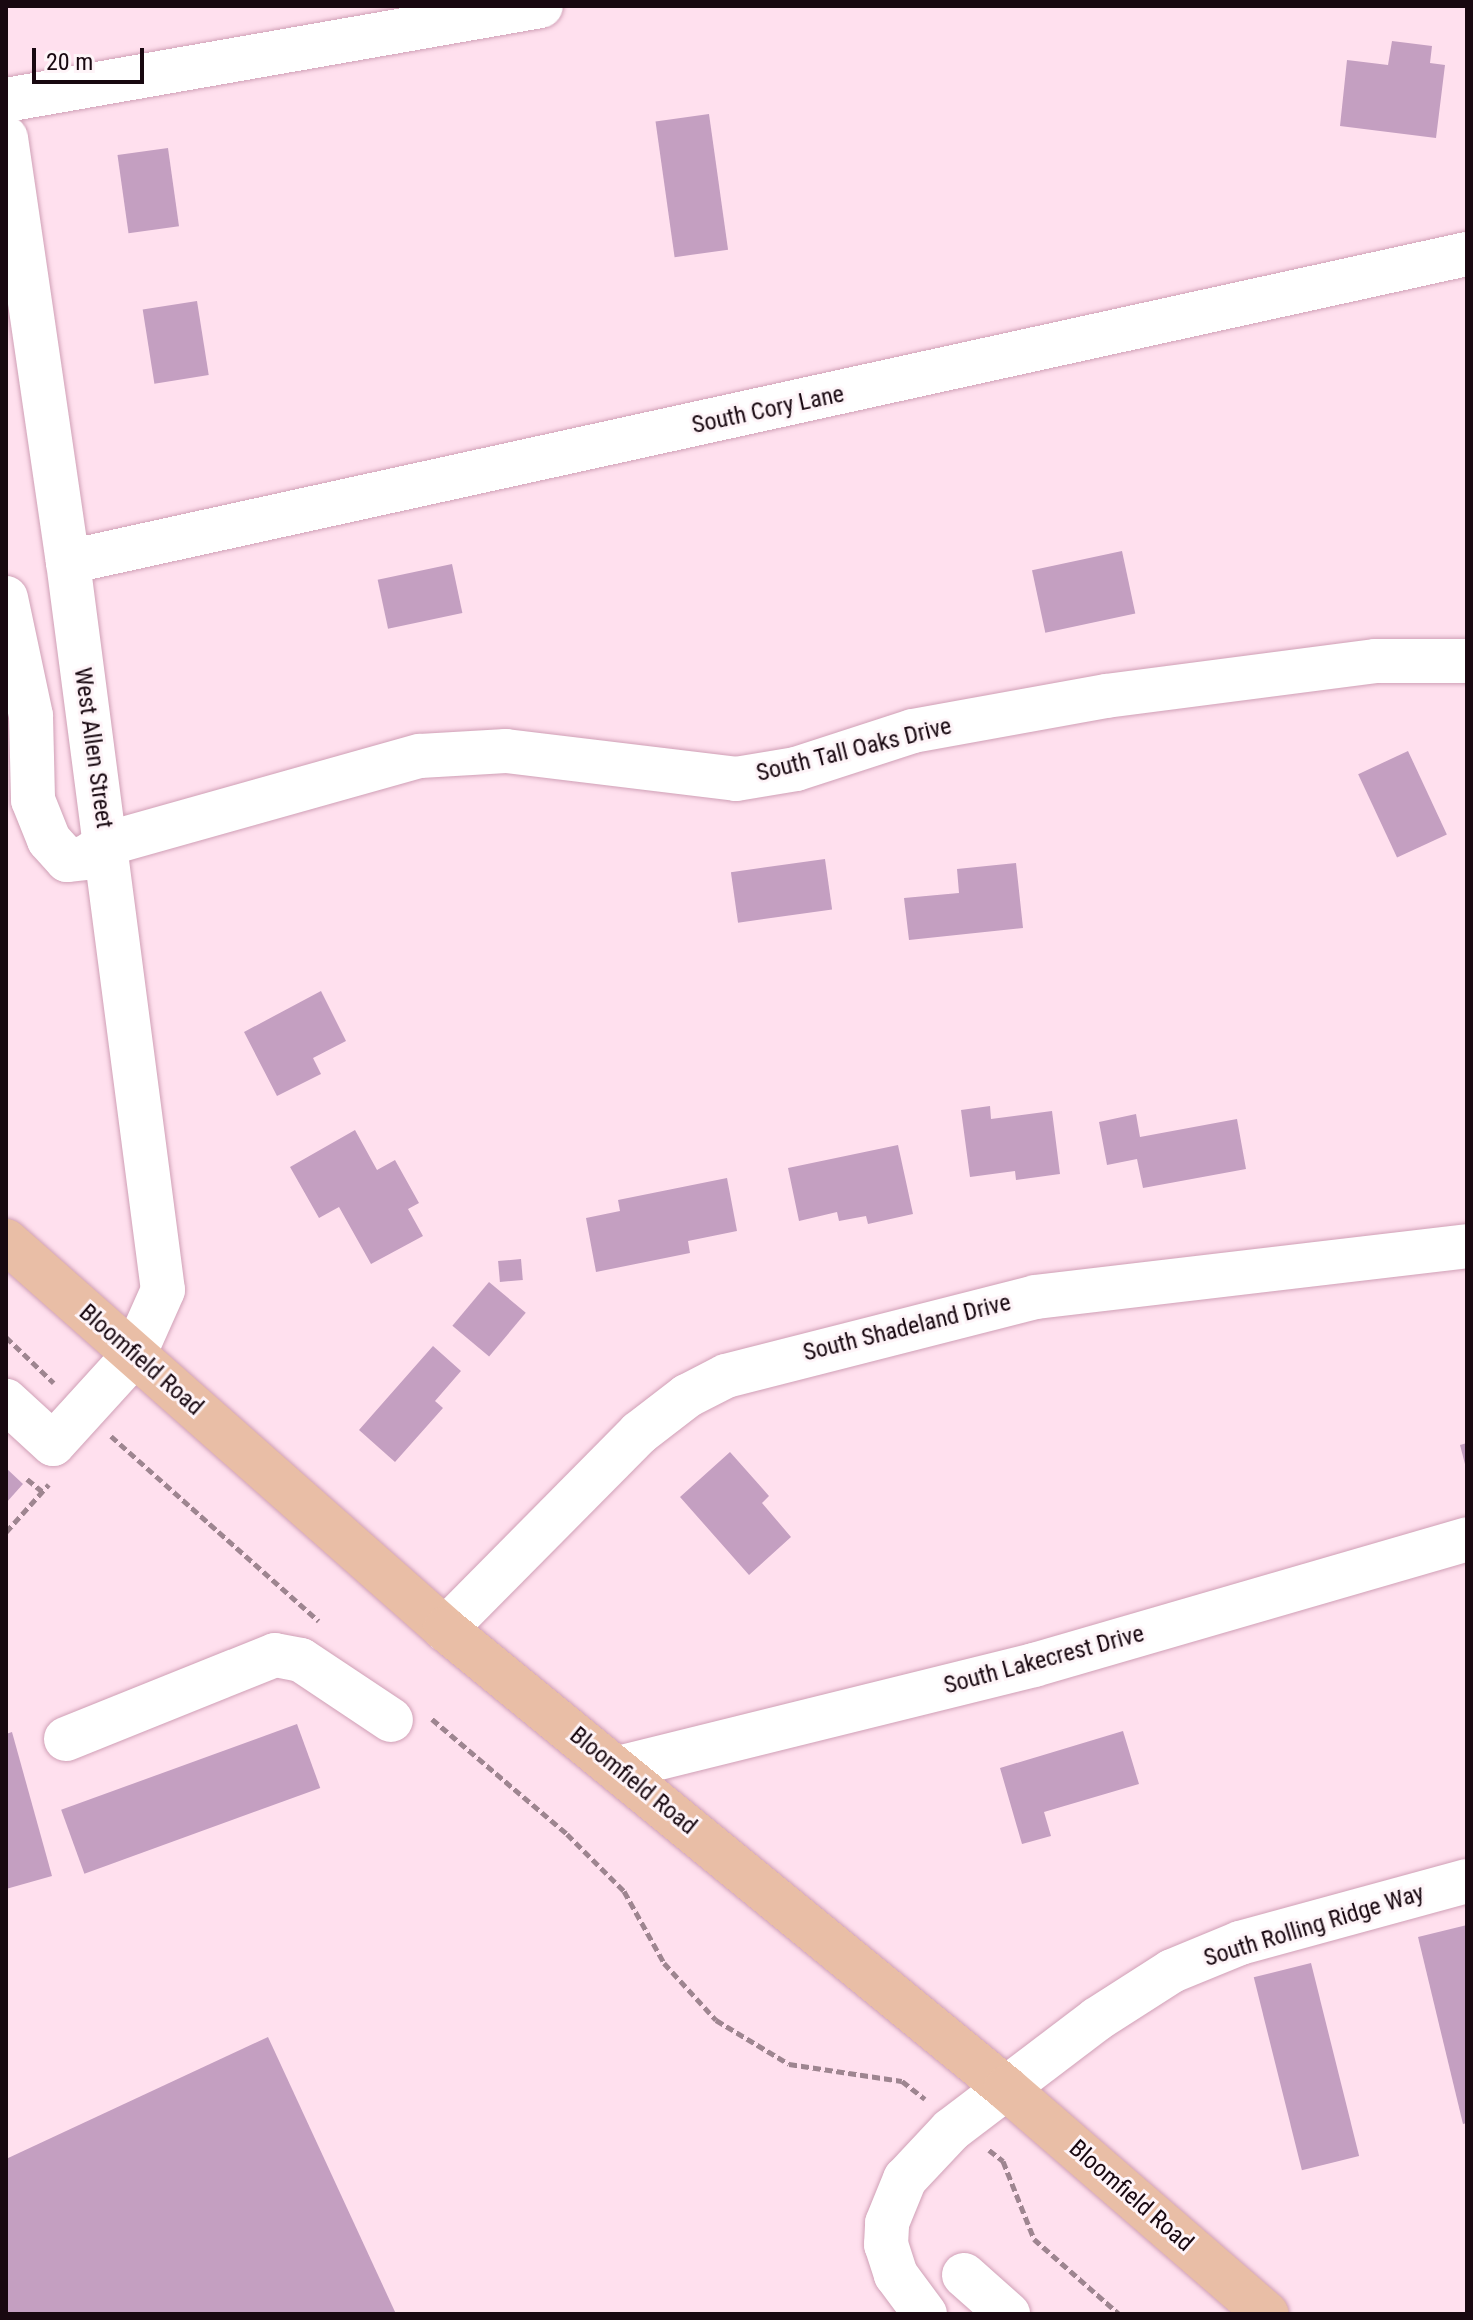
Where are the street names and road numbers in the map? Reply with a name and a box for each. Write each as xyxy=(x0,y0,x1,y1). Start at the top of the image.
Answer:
street label: South Cory Lane xyxy=(689,380,847,440)
street label: West Allen Street xyxy=(67,666,119,830)
street label: South Tall Oaks Drive xyxy=(753,712,955,788)
street label: South Shadeland Drive xyxy=(800,1288,1014,1368)
street label: Bloomfield Road xyxy=(73,1298,209,1422)
street label: South Lakecrest Drive xyxy=(941,1619,1147,1701)
street label: Bloomfield Road xyxy=(564,1721,702,1841)
street label: South Rolling Ridge Way xyxy=(1201,1879,1427,1973)
street label: Bloomfield Road xyxy=(1063,2134,1199,2258)

